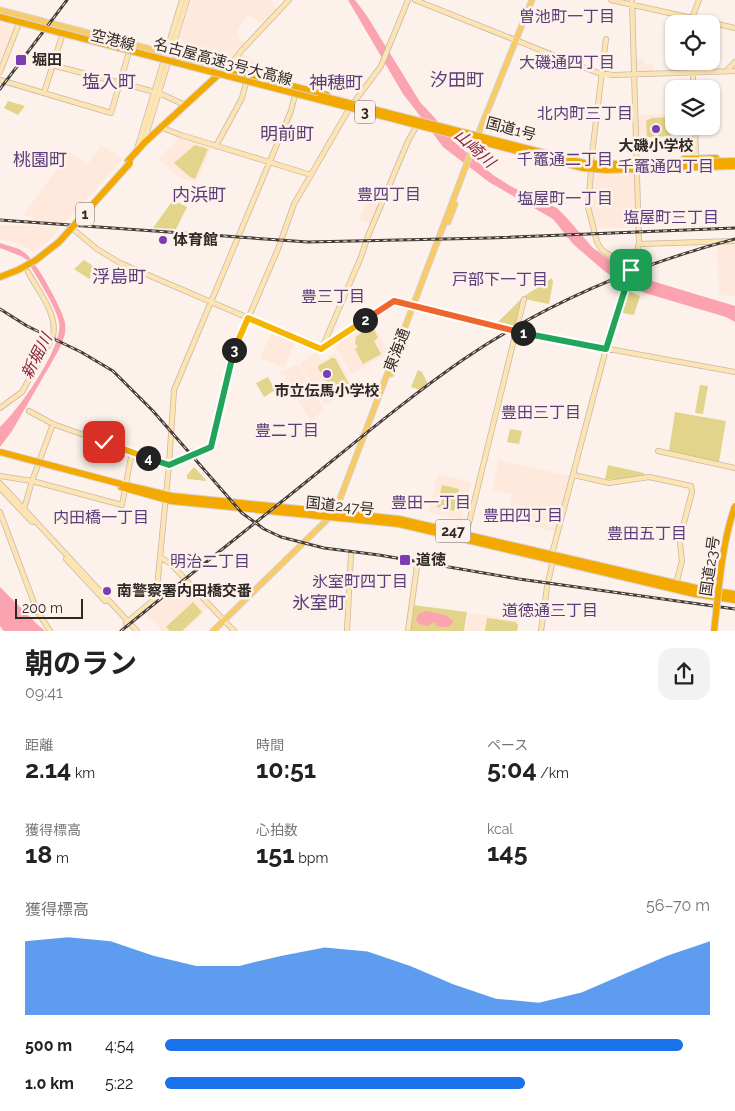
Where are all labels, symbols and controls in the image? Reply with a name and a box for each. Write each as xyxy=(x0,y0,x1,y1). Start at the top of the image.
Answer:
district label: 曽池町一丁目 xyxy=(519,7,615,26)
map controls xyxy=(665,15,720,135)
button: locate xyxy=(665,15,720,70)
street label: 空港線 xyxy=(89,26,137,54)
street label: 名古屋高速3号大高線 xyxy=(152,35,294,89)
place label: 堀田 xyxy=(32,51,62,69)
marker: 堀田 xyxy=(14,53,28,67)
district label: 大磯通四丁目 xyxy=(519,53,615,72)
district label: 汐田町 xyxy=(430,69,484,90)
district label: 塩入町 xyxy=(82,71,136,92)
district label: 神穂町 xyxy=(309,72,363,93)
button: layers xyxy=(665,80,720,135)
road number: 3 xyxy=(355,100,375,124)
district label: 北内町三丁目 xyxy=(537,104,633,123)
street label: 国道1号 xyxy=(484,114,538,144)
district label: 明前町 xyxy=(260,123,314,144)
marker: 大磯小学校 xyxy=(650,123,662,135)
water label: 山崎川 xyxy=(450,125,500,173)
place label: 大磯小学校 xyxy=(618,137,694,155)
district label: 桃園町 xyxy=(13,149,67,170)
district label: 千竈通二丁目 xyxy=(517,150,613,169)
district label: 千竈通四丁目 xyxy=(618,157,714,176)
district label: 内浜町 xyxy=(172,184,226,205)
district label: 豊四丁目 xyxy=(357,185,421,204)
district label: 塩屋町一丁目 xyxy=(517,189,613,208)
road number: 1 xyxy=(76,202,94,225)
district label: 塩屋町三丁目 xyxy=(623,208,719,227)
place label: 体育館 xyxy=(173,231,218,249)
marker: 体育館 xyxy=(157,234,169,246)
pin xyxy=(610,249,652,291)
icon: arrive xyxy=(617,256,645,284)
district label: 浮島町 xyxy=(92,266,146,287)
district label: 戸部下一丁目 xyxy=(452,270,548,289)
district label: 豊三丁目 xyxy=(301,287,365,306)
pin: 2 xyxy=(352,308,378,332)
text: 2 xyxy=(362,312,369,328)
pin: 1 xyxy=(510,320,536,346)
text: 1 xyxy=(520,325,527,341)
street label: 東海通 xyxy=(381,326,413,374)
water label: 新堀川 xyxy=(17,329,57,382)
pin: 3 xyxy=(222,338,246,362)
text: 3 xyxy=(231,342,238,358)
marker: 市立伝馬小学校 xyxy=(321,368,333,380)
place label: 市立伝馬小学校 xyxy=(274,382,380,400)
district label: 豊田三丁目 xyxy=(501,403,581,422)
pin xyxy=(83,421,125,463)
district label: 豊二丁目 xyxy=(255,421,319,440)
icon: check xyxy=(90,428,118,456)
pin: 4 xyxy=(136,446,160,470)
text: 4 xyxy=(145,450,153,466)
street label: 国道247号 xyxy=(305,493,375,519)
district label: 豊田一丁目 xyxy=(391,493,471,512)
district label: 豊田四丁目 xyxy=(483,506,563,525)
district label: 内田橋一丁目 xyxy=(53,508,149,527)
road number: 247 xyxy=(436,520,470,542)
district label: 豊田五丁目 xyxy=(607,524,687,543)
street label: 国道23号 xyxy=(697,535,723,597)
place label: 道徳 xyxy=(416,551,446,569)
district label: 明治二丁目 xyxy=(170,552,250,571)
marker: 道徳 xyxy=(398,553,412,567)
district label: 氷室町四丁目 xyxy=(312,572,408,591)
place label: 南警察署内田橋交番 xyxy=(117,582,252,600)
marker: 南警察署内田橋交番 xyxy=(101,585,113,597)
district label: 氷室町 xyxy=(292,592,346,613)
scale bar xyxy=(15,596,82,619)
text: 200 m xyxy=(22,600,63,616)
district label: 道徳通三丁目 xyxy=(502,601,598,620)
text: 朝のラン xyxy=(25,647,137,680)
button: share xyxy=(658,648,710,700)
text: 09:41 xyxy=(25,683,63,702)
text: 距離 xyxy=(25,737,53,753)
text: 時間 xyxy=(256,737,284,753)
text: ペース xyxy=(487,737,528,753)
text: 2.14 xyxy=(25,754,71,784)
text: 10:51 xyxy=(256,754,316,784)
text: 5:04 xyxy=(487,754,537,784)
text: km xyxy=(71,765,95,781)
text: /km xyxy=(537,765,569,781)
text: kcal xyxy=(487,821,513,837)
text: 獲得標高 xyxy=(25,822,81,838)
text: 心拍数 xyxy=(256,822,298,838)
text: 145 xyxy=(487,837,527,867)
text: 18 xyxy=(25,839,52,869)
text: 151 xyxy=(256,839,295,869)
text: m xyxy=(52,850,69,866)
text: bpm xyxy=(295,850,328,866)
text: 56–70 m xyxy=(646,896,710,915)
text: 獲得標高 xyxy=(25,900,89,919)
text: 500 m xyxy=(25,1036,72,1055)
text: 4:54 xyxy=(105,1036,134,1055)
text: 1.0 km xyxy=(25,1074,74,1093)
text: 5:22 xyxy=(105,1074,133,1093)

